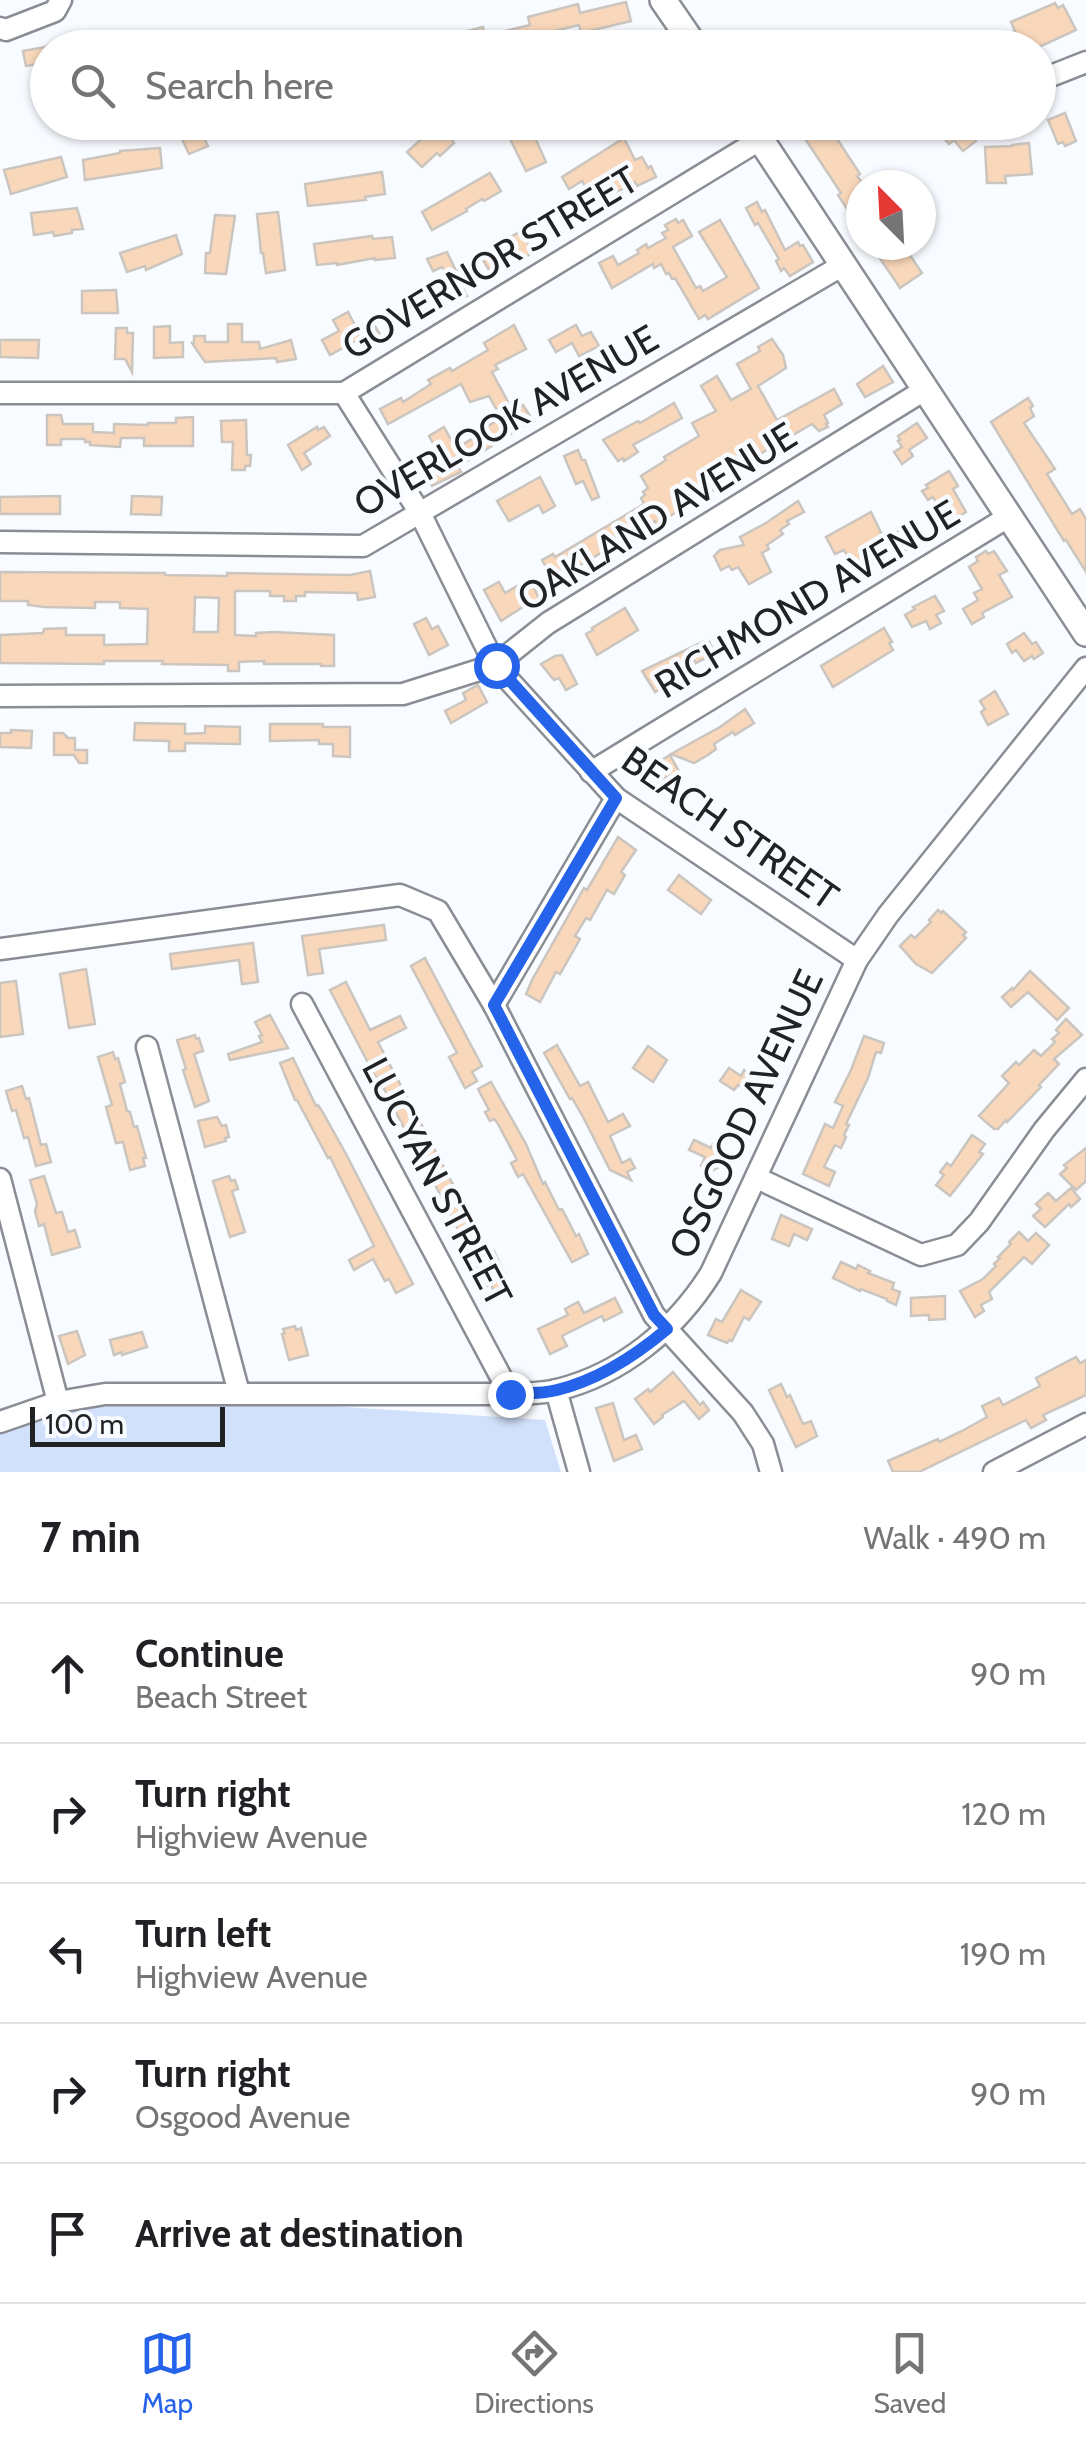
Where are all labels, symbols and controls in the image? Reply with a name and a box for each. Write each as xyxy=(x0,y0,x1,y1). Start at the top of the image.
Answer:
search box xyxy=(30,30,1056,140)
icon: search xyxy=(65,58,120,113)
text: Search here xyxy=(145,62,334,109)
street label: GOVERNOR STREET xyxy=(333,156,646,369)
north arrow xyxy=(846,170,936,260)
street label: OVERLOOK AVENUE xyxy=(345,314,666,527)
street label: OAKLAND AVENUE xyxy=(508,412,805,621)
street label: RICHMOND AVENUE xyxy=(646,489,967,708)
route start xyxy=(474,643,520,689)
street label: BEACH STREET xyxy=(613,736,847,919)
street label: OSGOOD AVENUE xyxy=(658,962,833,1265)
street label: LUCYAN STREET xyxy=(352,1049,523,1314)
route end xyxy=(488,1372,534,1418)
scale bar xyxy=(30,1402,225,1446)
text: 100 m xyxy=(45,1407,124,1441)
text: 7 min xyxy=(40,1511,141,1563)
text: Walk · 490 m xyxy=(863,1518,1046,1557)
text: Continue xyxy=(135,1630,284,1677)
icon: ahead xyxy=(40,1646,95,1701)
text: 90 m xyxy=(970,1654,1046,1693)
text: Beach Street xyxy=(135,1677,307,1716)
text: Turn right xyxy=(135,1770,291,1817)
icon: right xyxy=(40,1786,95,1841)
text: 120 m xyxy=(961,1794,1046,1833)
text: Highview Avenue xyxy=(135,1817,368,1856)
text: Turn left xyxy=(135,1910,271,1957)
icon: left xyxy=(40,1926,95,1981)
text: 190 m xyxy=(960,1934,1046,1973)
text: Highview Avenue xyxy=(135,1957,368,1996)
text: Turn right xyxy=(135,2050,291,2097)
icon: right xyxy=(40,2066,95,2121)
text: 90 m xyxy=(970,2074,1046,2113)
text: Osgood Avenue xyxy=(135,2097,350,2136)
icon: arrive xyxy=(40,2206,95,2261)
text: Arrive at destination xyxy=(135,2210,464,2257)
tab: Map xyxy=(140,2326,195,2420)
tab: Directions xyxy=(474,2326,594,2420)
tab: Saved xyxy=(874,2326,946,2420)

